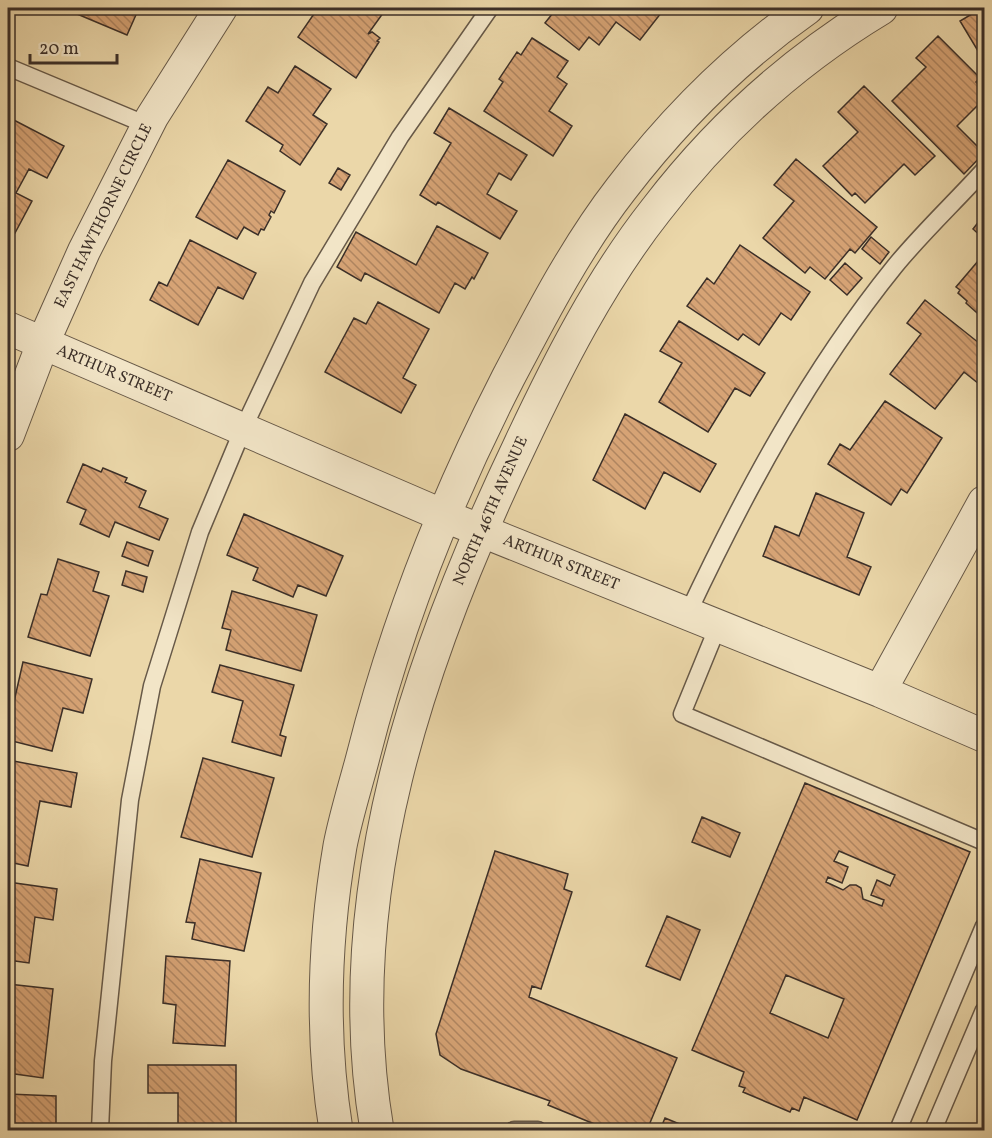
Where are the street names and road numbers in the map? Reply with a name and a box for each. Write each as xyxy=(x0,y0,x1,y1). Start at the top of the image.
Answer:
street label: EAST HAWTHORNE CIRCLE xyxy=(50,120,158,312)
street label: ARTHUR STREET xyxy=(53,340,175,408)
street label: NORTH 46TH AVENUE xyxy=(448,433,534,589)
street label: ARTHUR STREET xyxy=(500,530,622,596)

